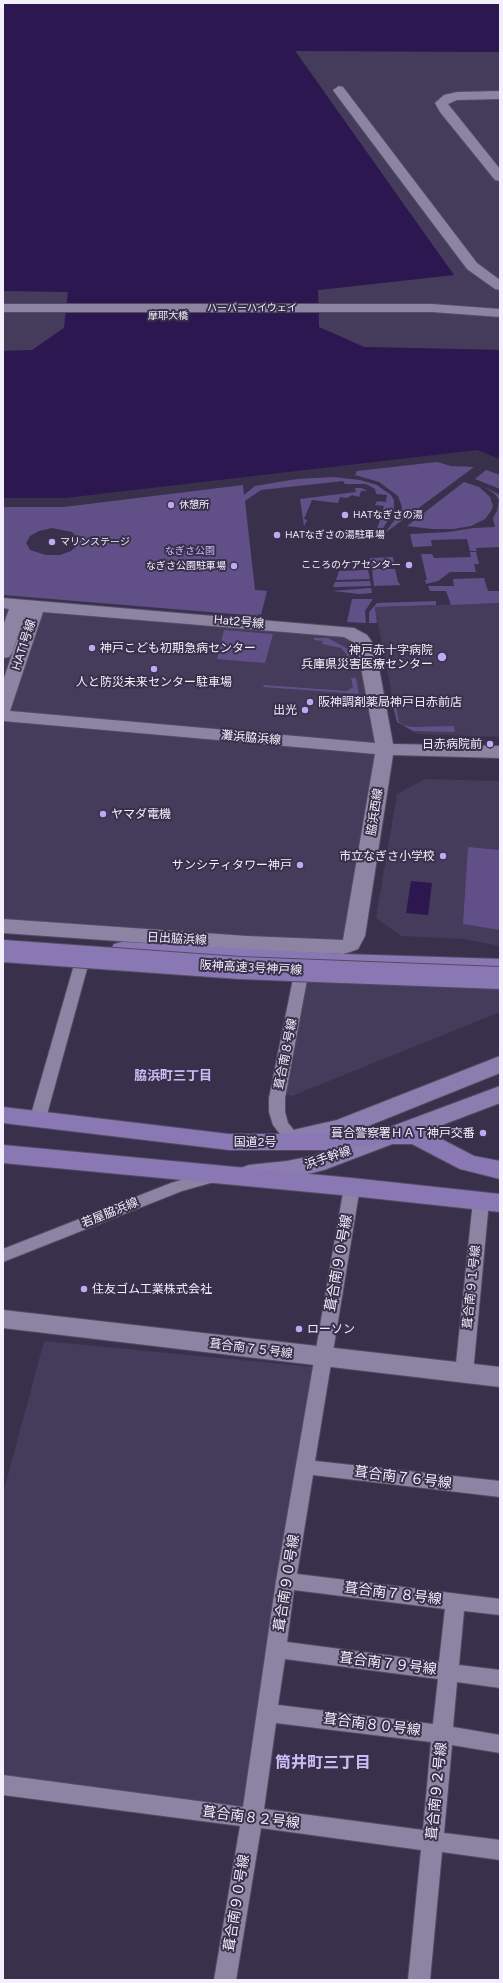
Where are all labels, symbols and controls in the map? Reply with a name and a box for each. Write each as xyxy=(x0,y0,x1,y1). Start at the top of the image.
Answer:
street label: ハーバーハイウェイ xyxy=(207,302,297,314)
street label: 摩耶大橋 xyxy=(148,310,188,322)
place label: 休憩所 xyxy=(179,499,209,511)
marker: 休憩所 xyxy=(166,500,176,510)
place label: HATなぎさの湯 xyxy=(353,509,423,521)
marker: HATなぎさの湯 xyxy=(340,510,350,520)
place label: HATなぎさの湯駐車場 xyxy=(285,529,385,541)
marker: HATなぎさの湯駐車場 xyxy=(272,530,282,540)
place label: マリンステージ xyxy=(60,536,130,548)
marker: マリンステージ xyxy=(47,537,57,547)
park label: なぎさ公園 xyxy=(165,545,215,557)
place label: こころのケアセンター xyxy=(301,559,401,571)
place label: なぎさ公園駐車場 xyxy=(146,560,226,572)
marker: こころのケアセンター xyxy=(404,560,414,570)
marker: なぎさ公園駐車場 xyxy=(229,561,239,571)
street label: Hat2号線 xyxy=(213,613,265,631)
street label: HAT1号線 xyxy=(9,618,39,672)
place label: 神戸こども初期急病センター xyxy=(100,641,256,655)
marker: 神戸こども初期急病センター xyxy=(87,643,97,653)
place label: 神戸赤十字病院 兵庫県災害医療センター xyxy=(301,643,433,671)
marker: 神戸赤十字病院 兵庫県災害医療センター xyxy=(436,651,448,663)
marker: 人と防災未来センター駐車場 xyxy=(149,664,159,674)
place label: 人と防災未来センター駐車場 xyxy=(76,675,232,689)
place label: 阪神調剤薬局神戸日赤前店 xyxy=(318,695,462,709)
marker: 阪神調剤薬局神戸日赤前店 xyxy=(305,697,315,707)
place label: 出光 xyxy=(273,703,297,717)
marker: 出光 xyxy=(300,705,310,715)
street label: 灘浜脇浜線 xyxy=(220,728,282,748)
place label: 日赤病院前 xyxy=(422,737,482,751)
marker: 日赤病院前 xyxy=(485,739,495,749)
street label: 脇浜西線 xyxy=(364,787,386,837)
place label: ヤマダ電機 xyxy=(111,807,171,821)
marker: ヤマダ電機 xyxy=(98,809,108,819)
place label: 市立なぎさ小学校 xyxy=(339,849,435,863)
marker: 市立なぎさ小学校 xyxy=(438,851,448,861)
place label: サンシティタワー神戸 xyxy=(172,858,292,872)
marker: サンシティタワー神戸 xyxy=(295,860,305,870)
street label: 日出脇浜線 xyxy=(147,930,207,948)
street label: 阪神高速3号神戸線 xyxy=(199,958,303,978)
street label: 葺合南８号線 xyxy=(272,1017,300,1091)
district label: 脇浜町三丁目 xyxy=(134,1068,212,1084)
place label: 葺合警察署ＨＡＴ神戸交番 xyxy=(331,1126,475,1140)
marker: 葺合警察署ＨＡＴ神戸交番 xyxy=(478,1128,488,1138)
street label: 国道2号 xyxy=(234,1135,276,1149)
street label: 浜手幹線 xyxy=(303,1144,353,1172)
street label: 若屋脇浜線 xyxy=(79,1195,141,1231)
street label: 葺合南９０号線 xyxy=(322,1213,356,1313)
street label: 葺合南９１号線 xyxy=(460,1244,484,1330)
place label: 住友ゴム工業株式会社 xyxy=(92,1282,212,1296)
marker: 住友ゴム工業株式会社 xyxy=(79,1284,89,1294)
place label: ローソン xyxy=(307,1322,355,1336)
marker: ローソン xyxy=(294,1324,304,1334)
street label: 葺合南７５号線 xyxy=(208,1337,294,1361)
street label: 葺合南７６号線 xyxy=(353,1464,453,1492)
street label: 葺合南９０号線 xyxy=(271,1533,303,1633)
street label: 葺合南７８号線 xyxy=(343,1580,443,1608)
street label: 葺合南７９号線 xyxy=(338,1650,438,1678)
street label: 葺合南８０号線 xyxy=(322,1711,422,1739)
street label: 葺合南９２号線 xyxy=(424,1741,450,1841)
district label: 筒井町三丁目 xyxy=(275,1753,371,1773)
street label: 葺合南８２号線 xyxy=(201,1804,301,1832)
street label: 葺合南９０号線 xyxy=(221,1853,253,1953)

